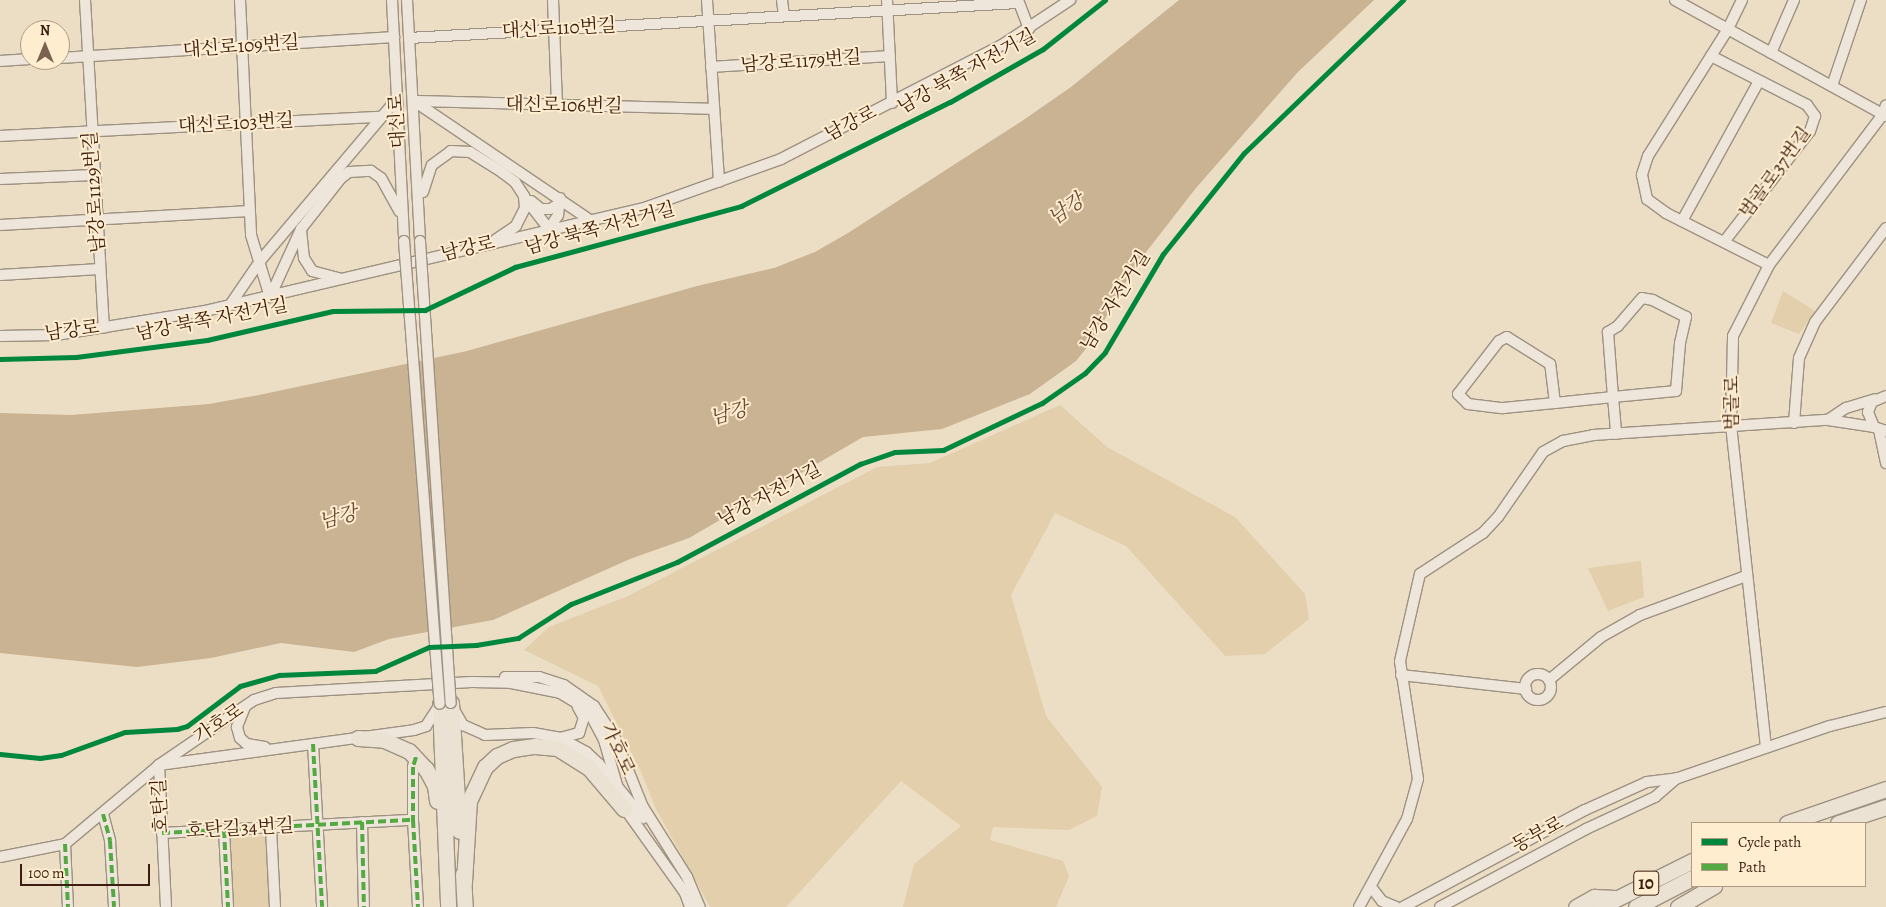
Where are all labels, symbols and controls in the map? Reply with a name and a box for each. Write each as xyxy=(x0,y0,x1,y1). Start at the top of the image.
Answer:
street label: 대신로110번길 xyxy=(501,15,617,43)
north arrow xyxy=(20,20,70,70)
text: N xyxy=(40,21,50,40)
street label: 남강 북쪽 자전거길 xyxy=(894,25,1040,119)
street label: 대신로109번길 xyxy=(182,32,300,62)
street label: 남강로1179번길 xyxy=(740,46,862,78)
street label: 대신로 xyxy=(385,93,411,149)
street label: 대신로106번길 xyxy=(505,94,623,118)
street label: 남강로 xyxy=(821,101,881,147)
street label: 대신로103번길 xyxy=(177,110,295,138)
street label: 범골로37번길 xyxy=(1735,123,1817,223)
street label: 남강로1129번길 xyxy=(79,130,111,254)
water label: 남강 xyxy=(1043,188,1089,230)
street label: 남강 북쪽 자전거길 xyxy=(523,198,677,260)
street label: 남강로 xyxy=(439,232,497,266)
street label: 남강 자전거길 xyxy=(1076,247,1156,355)
street label: 남강 북쪽 자전거길 xyxy=(134,294,290,346)
street label: 남강로 xyxy=(43,316,101,346)
street label: 범골로 xyxy=(1722,375,1744,431)
water label: 남강 xyxy=(707,396,751,430)
street label: 남강 자전거길 xyxy=(714,458,826,532)
water label: 남강 xyxy=(316,500,360,534)
street label: 가호로 xyxy=(190,699,248,749)
street label: 가호로 xyxy=(595,719,639,779)
street label: 호탄길 xyxy=(148,778,174,834)
street label: 동부로 xyxy=(1508,812,1568,858)
street label: 호탄길34번길 xyxy=(185,815,295,843)
legend xyxy=(1691,822,1866,887)
text: Cycle path xyxy=(1738,832,1801,852)
scale bar xyxy=(22,854,152,886)
text: Path xyxy=(1738,857,1766,877)
text: 100 m xyxy=(28,863,65,883)
road number: 10 xyxy=(1632,868,1660,898)

